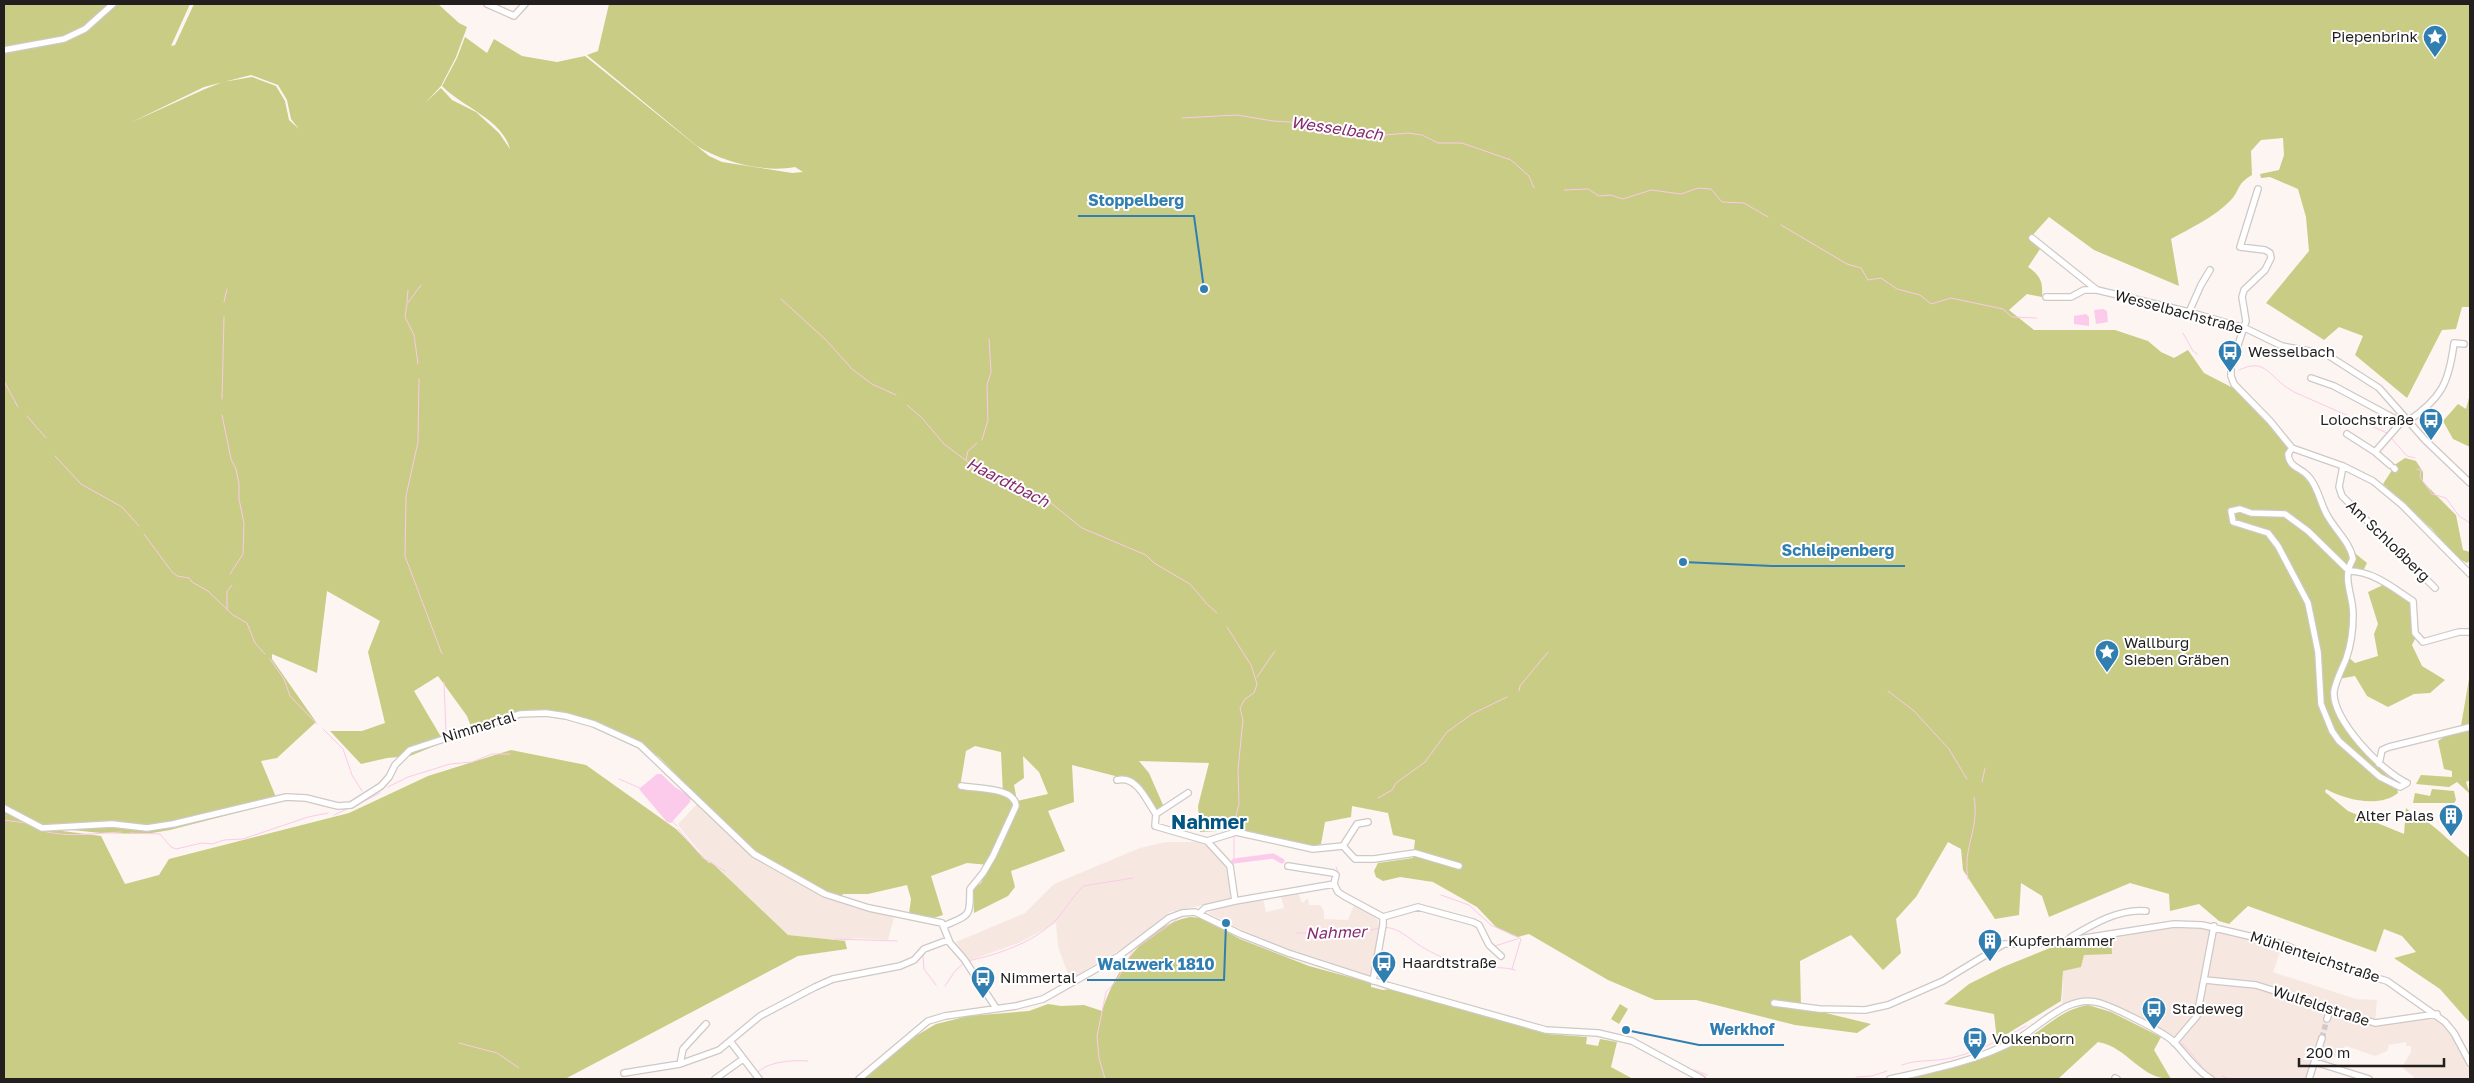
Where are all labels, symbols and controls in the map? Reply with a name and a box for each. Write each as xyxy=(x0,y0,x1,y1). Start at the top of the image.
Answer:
place icon: Piepenbrink xyxy=(2422,24,2448,58)
place label: Piepenbrink xyxy=(2332,27,2419,45)
water label: Wesselbach xyxy=(1290,112,1385,145)
callout: Stoppelberg xyxy=(1078,185,1194,216)
text: Stoppelberg xyxy=(1088,190,1184,210)
street label: Wesselbachstraße xyxy=(2113,285,2246,337)
bus stop icon: Wesselbach xyxy=(2217,339,2243,373)
place label: Wesselbach xyxy=(2248,342,2335,360)
bus stop icon: Lolochstraße xyxy=(2418,407,2444,441)
place label: Lolochstraße xyxy=(2320,410,2414,428)
water label: Haardtbach xyxy=(963,453,1054,512)
street label: Am Schloßberg xyxy=(2343,496,2434,585)
callout: Schleipenberg xyxy=(1772,535,1905,566)
text: Schleipenberg xyxy=(1782,540,1895,560)
place label: Wallburg Sieben Gräben xyxy=(2124,633,2229,668)
place icon: Wallburg Sieben Gräben xyxy=(2094,639,2120,673)
street label: Nimmertal xyxy=(440,706,518,746)
building icon: Alter Palas xyxy=(2438,803,2464,837)
place label: Alter Palas xyxy=(2356,806,2434,824)
district label: Nahmer xyxy=(1171,809,1247,833)
water label: Nahmer xyxy=(1305,921,1369,943)
street label: Mühlenteichstraße xyxy=(2248,927,2383,986)
building icon: Kupferhammer xyxy=(1977,928,2003,962)
place label: Kupferhammer xyxy=(2008,931,2115,949)
callout: Walzwerk 1810 xyxy=(1087,949,1224,980)
bus stop icon: Haardtstraße xyxy=(1371,950,1397,984)
place label: Haardtstraße xyxy=(1402,953,1497,971)
text: Walzwerk 1810 xyxy=(1097,954,1215,974)
bus stop icon: Nimmertal xyxy=(970,965,996,999)
place label: Nimmertal xyxy=(1000,968,1076,986)
street label: Wulfeldstraße xyxy=(2270,981,2372,1029)
bus stop icon: Stadeweg xyxy=(2141,996,2167,1030)
place label: Stadeweg xyxy=(2172,999,2243,1017)
callout: Werkhof xyxy=(1699,1014,1784,1045)
text: Werkhof xyxy=(1709,1019,1775,1039)
bus stop icon: Volkenborn xyxy=(1962,1026,1988,1060)
place label: Volkenborn xyxy=(1992,1029,2074,1047)
scale bar xyxy=(2299,1036,2444,1068)
text: 200 m xyxy=(2306,1043,2350,1061)

